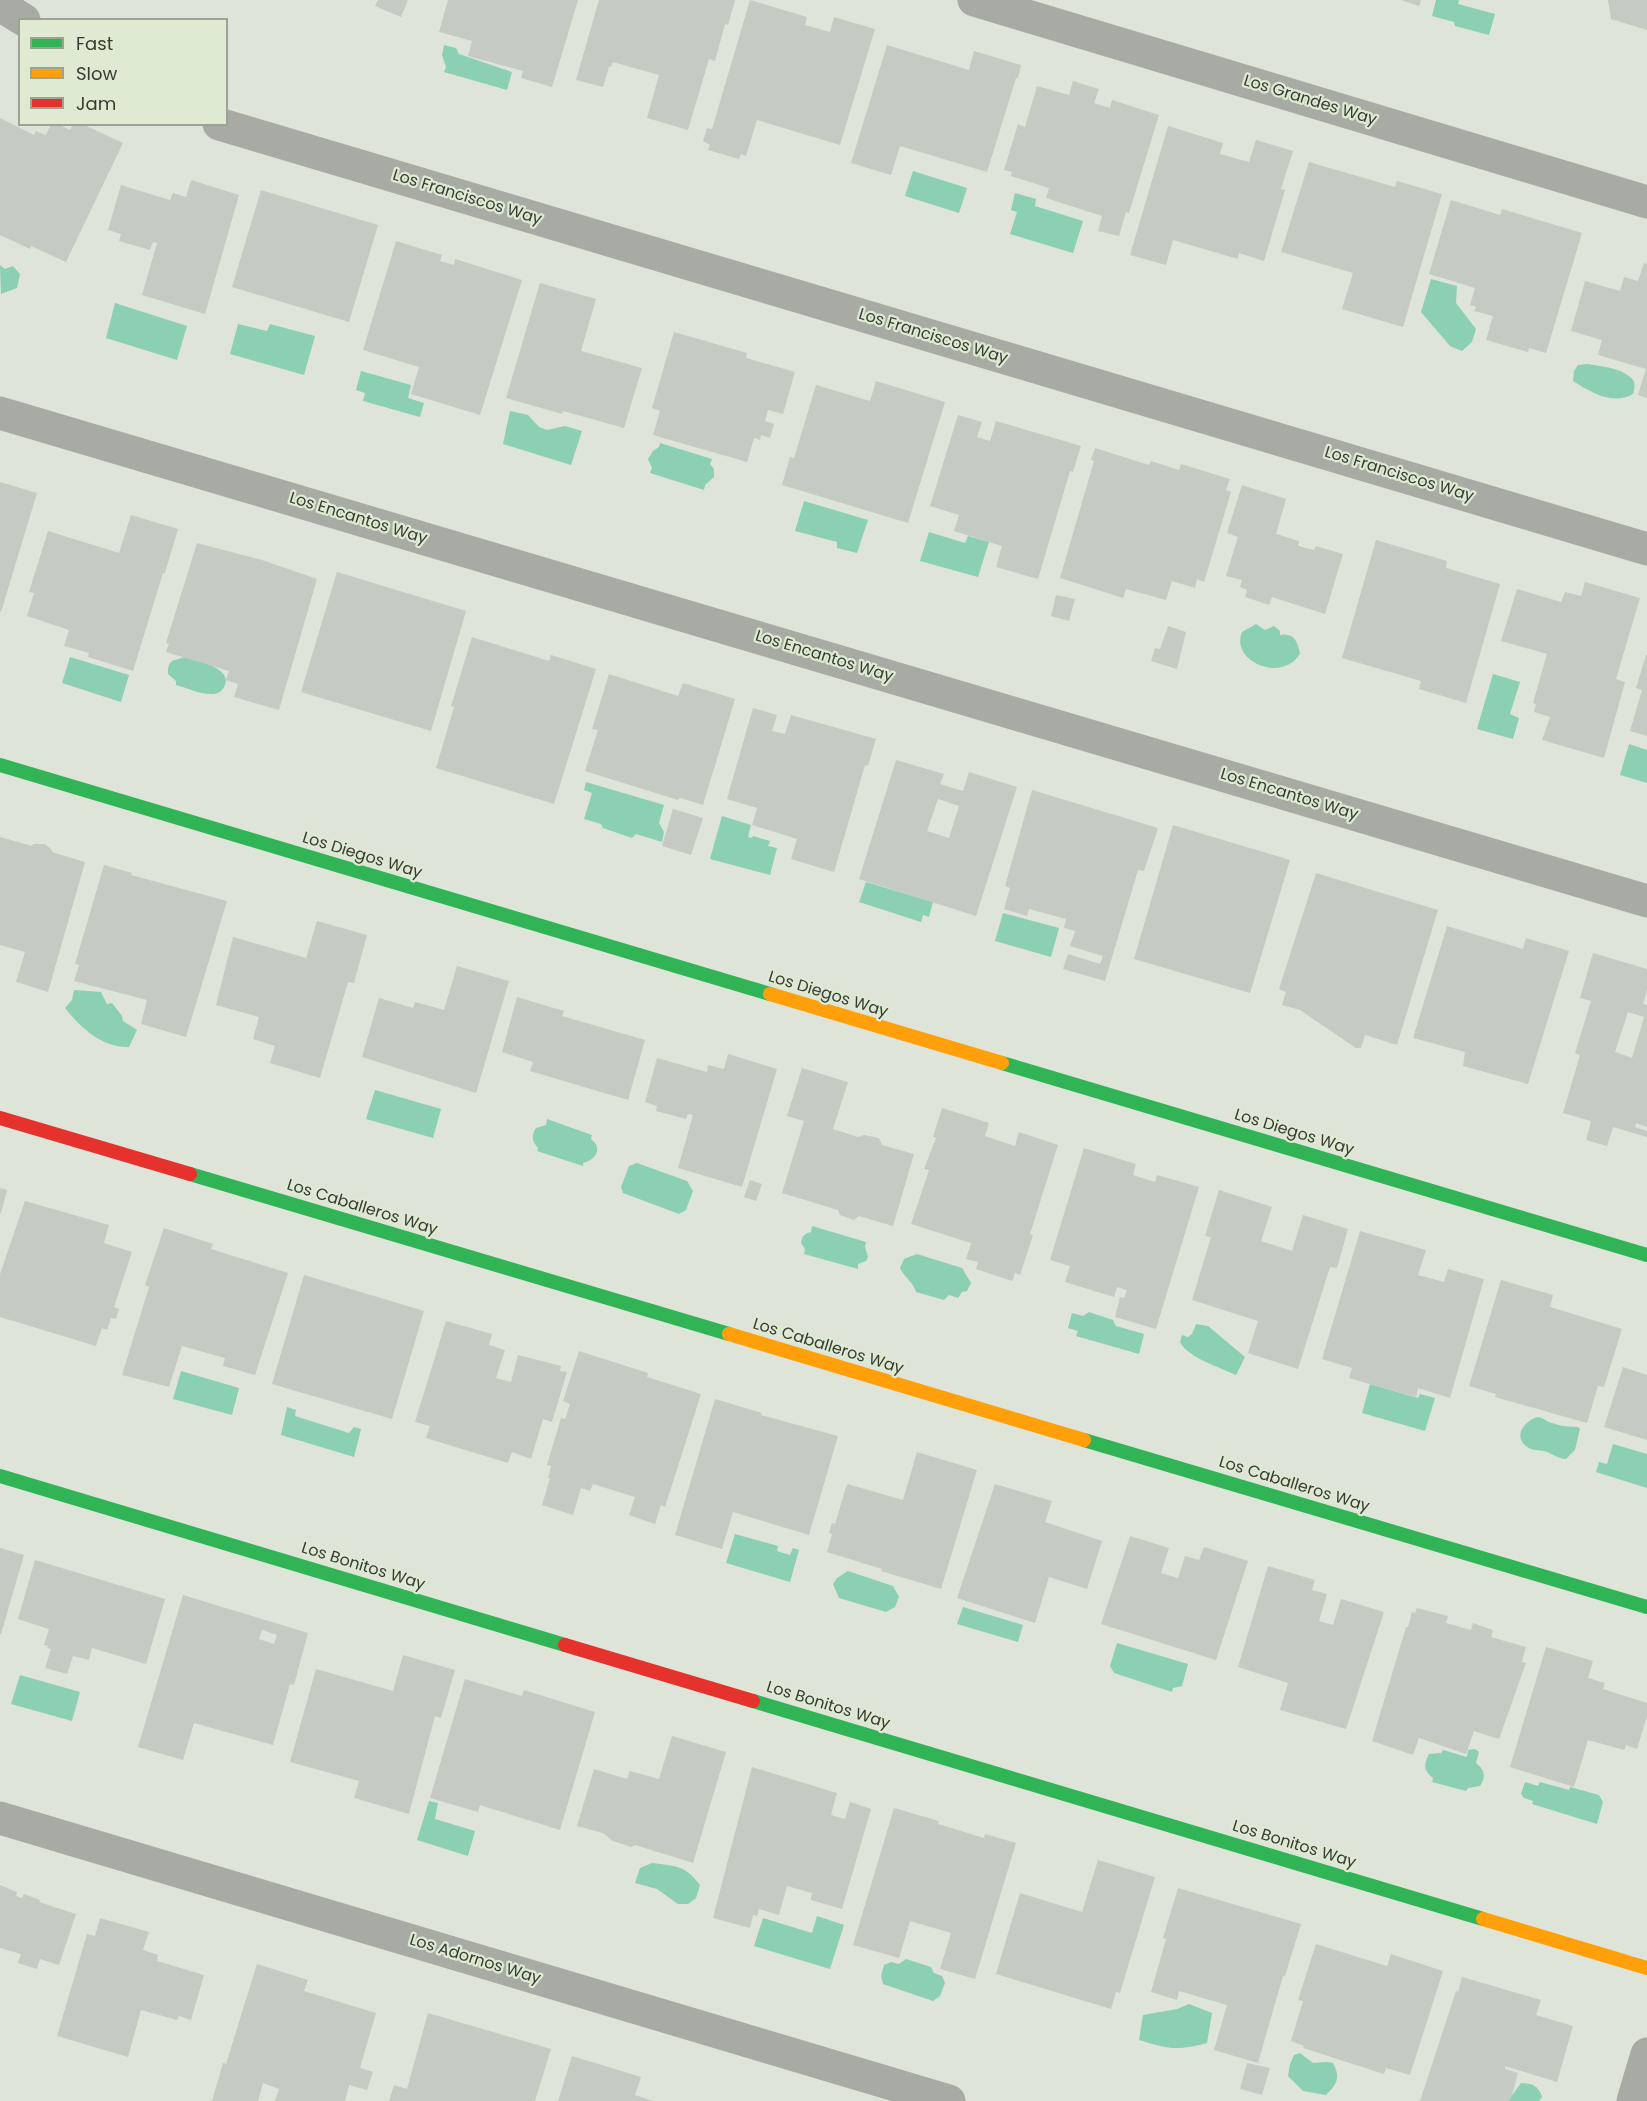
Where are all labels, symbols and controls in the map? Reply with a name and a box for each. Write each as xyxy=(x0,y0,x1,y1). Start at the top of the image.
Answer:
legend xyxy=(18,18,228,126)
text: Fast xyxy=(76,31,113,56)
text: Slow xyxy=(76,61,117,86)
street label: Los Grandes Way xyxy=(1241,72,1379,130)
text: Jam xyxy=(76,91,116,116)
street label: Los Franciscos Way xyxy=(390,166,544,230)
street label: Los Franciscos Way xyxy=(856,305,1010,369)
street label: Los Franciscos Way xyxy=(1322,443,1476,507)
street label: Los Encantos Way xyxy=(287,489,429,549)
street label: Los Encantos Way xyxy=(753,627,895,687)
street label: Los Encantos Way xyxy=(1218,765,1360,825)
street label: Los Diegos Way xyxy=(300,829,424,883)
street label: Los Diegos Way xyxy=(766,968,890,1022)
street label: Los Diegos Way xyxy=(1232,1106,1356,1160)
street label: Los Caballeros Way xyxy=(284,1176,440,1240)
street label: Los Caballeros Way xyxy=(750,1315,906,1379)
street label: Los Caballeros Way xyxy=(1216,1453,1372,1517)
street label: Los Bonitos Way xyxy=(299,1539,427,1595)
street label: Los Bonitos Way xyxy=(764,1678,892,1734)
street label: Los Bonitos Way xyxy=(1230,1817,1358,1873)
street label: Los Adornos Way xyxy=(407,1931,543,1989)

